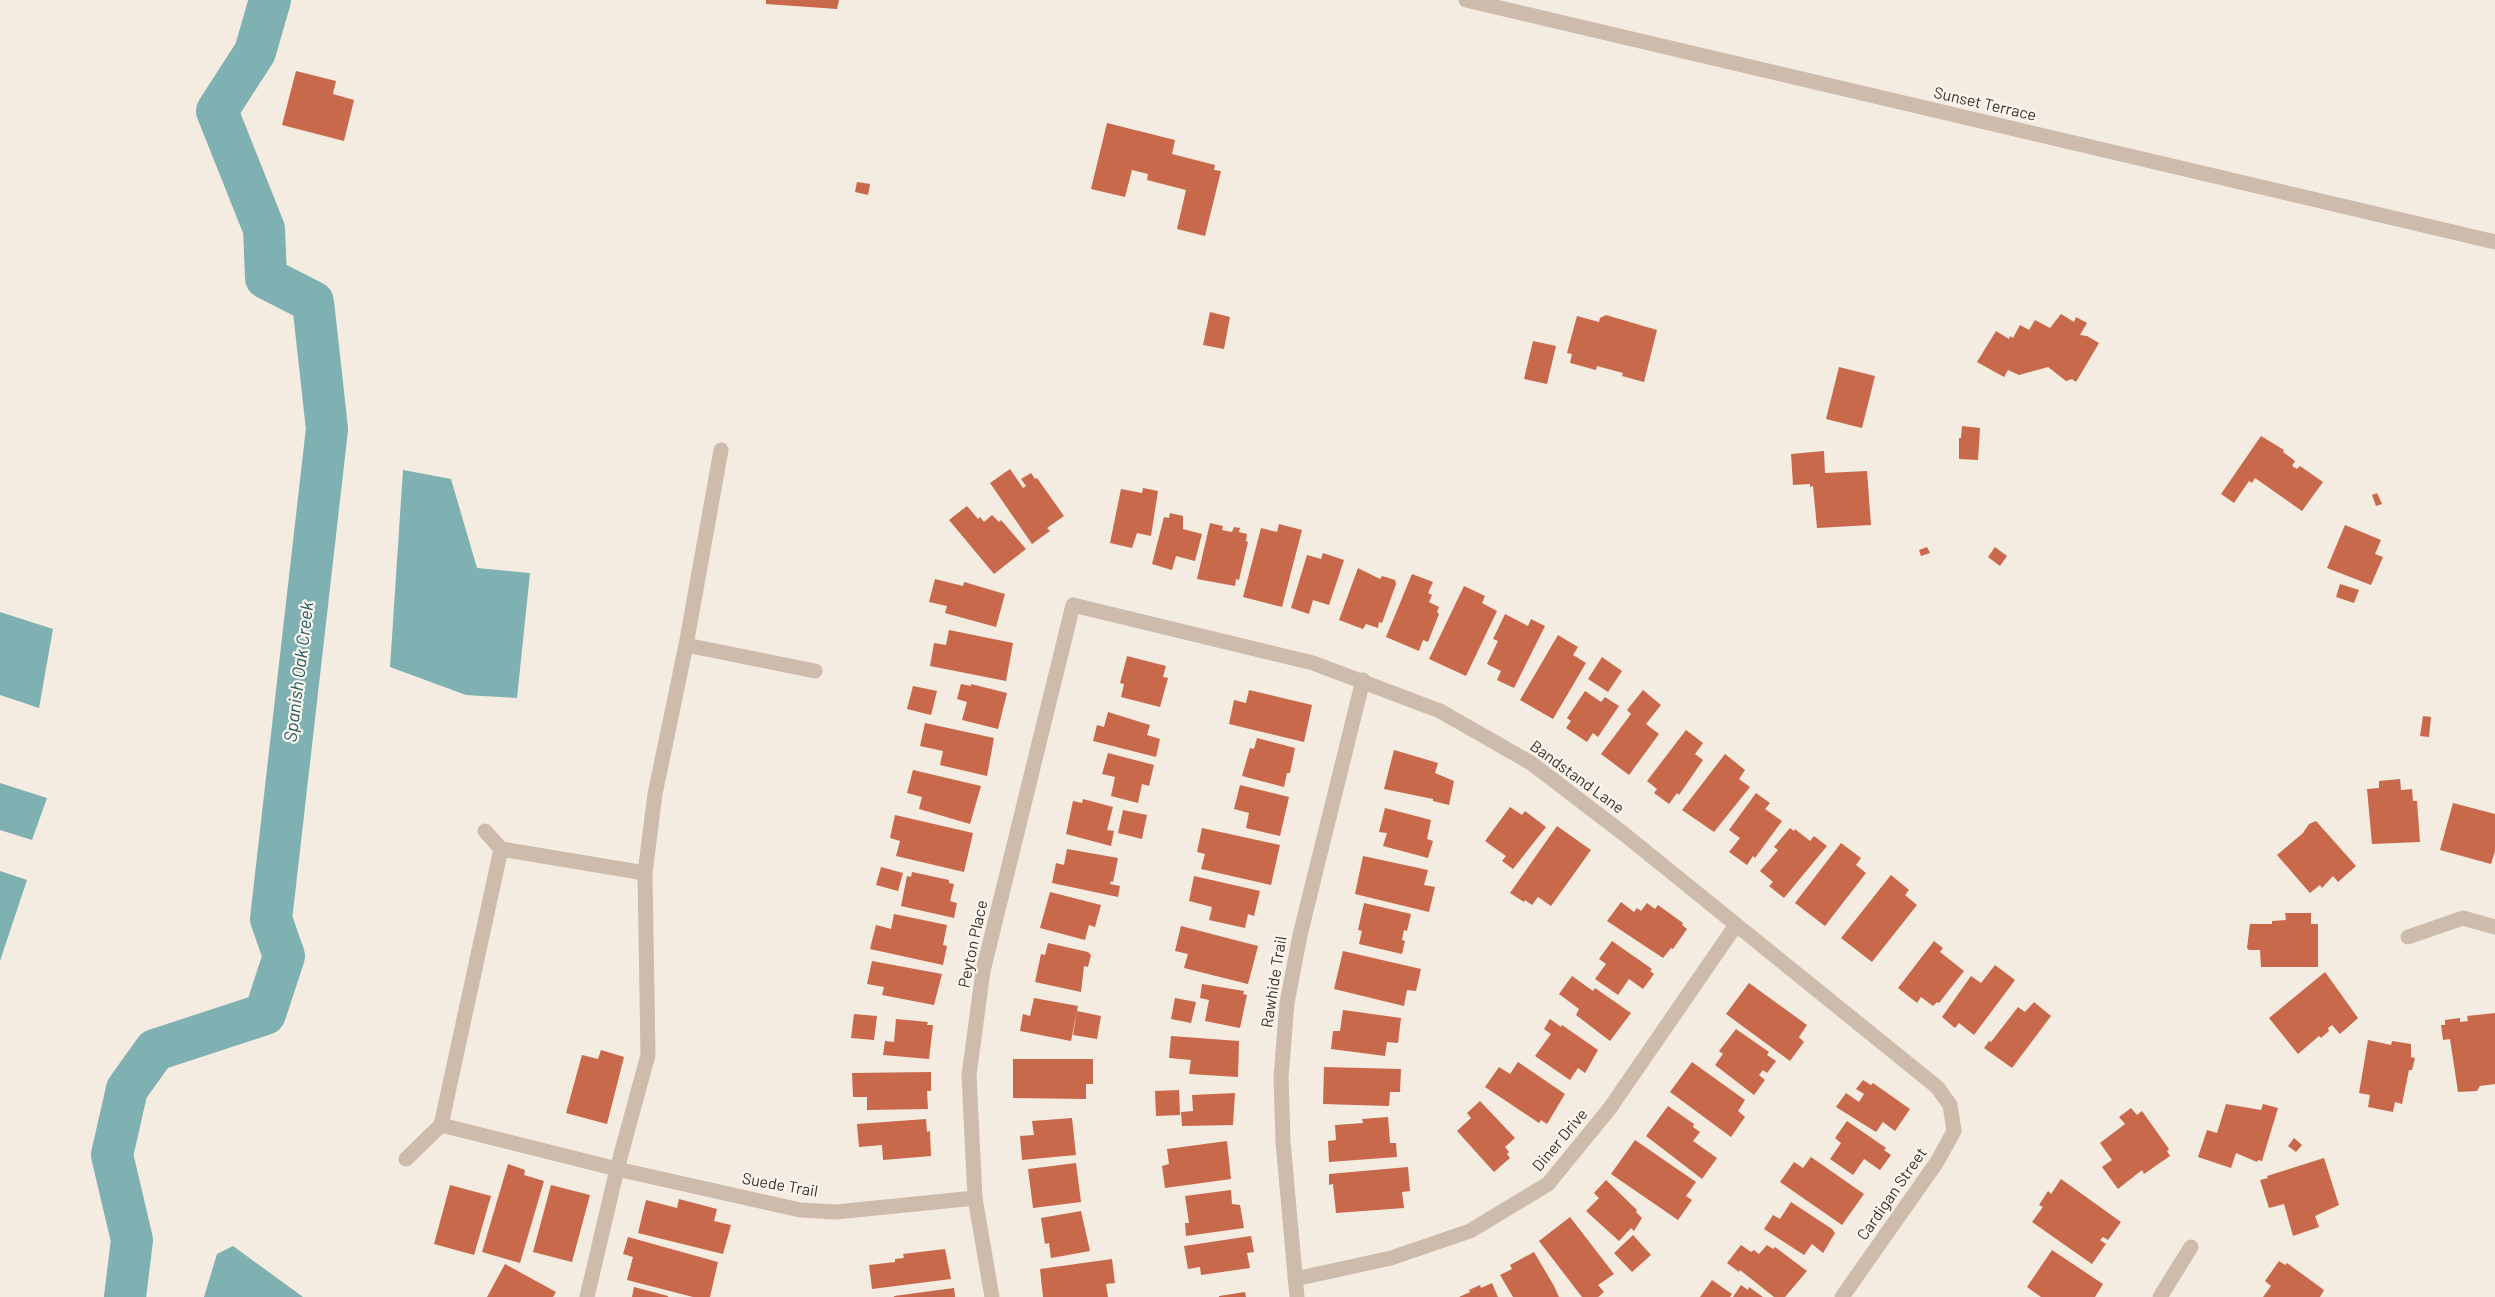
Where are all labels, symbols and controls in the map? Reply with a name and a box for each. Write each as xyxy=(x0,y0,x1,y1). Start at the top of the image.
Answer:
street label: Sunset Terrace xyxy=(1932,83,2038,125)
water label: Spanish Oak Creek xyxy=(280,601,318,743)
street label: Bandstand Lane xyxy=(1526,736,1628,818)
street label: Peyton Place xyxy=(954,898,992,990)
street label: Rawhide Trail xyxy=(1257,935,1291,1029)
street label: Diner Drive xyxy=(1528,1105,1592,1175)
street label: Cardigan Street xyxy=(1853,1144,1931,1244)
street label: Suede Trail xyxy=(740,1169,820,1201)

